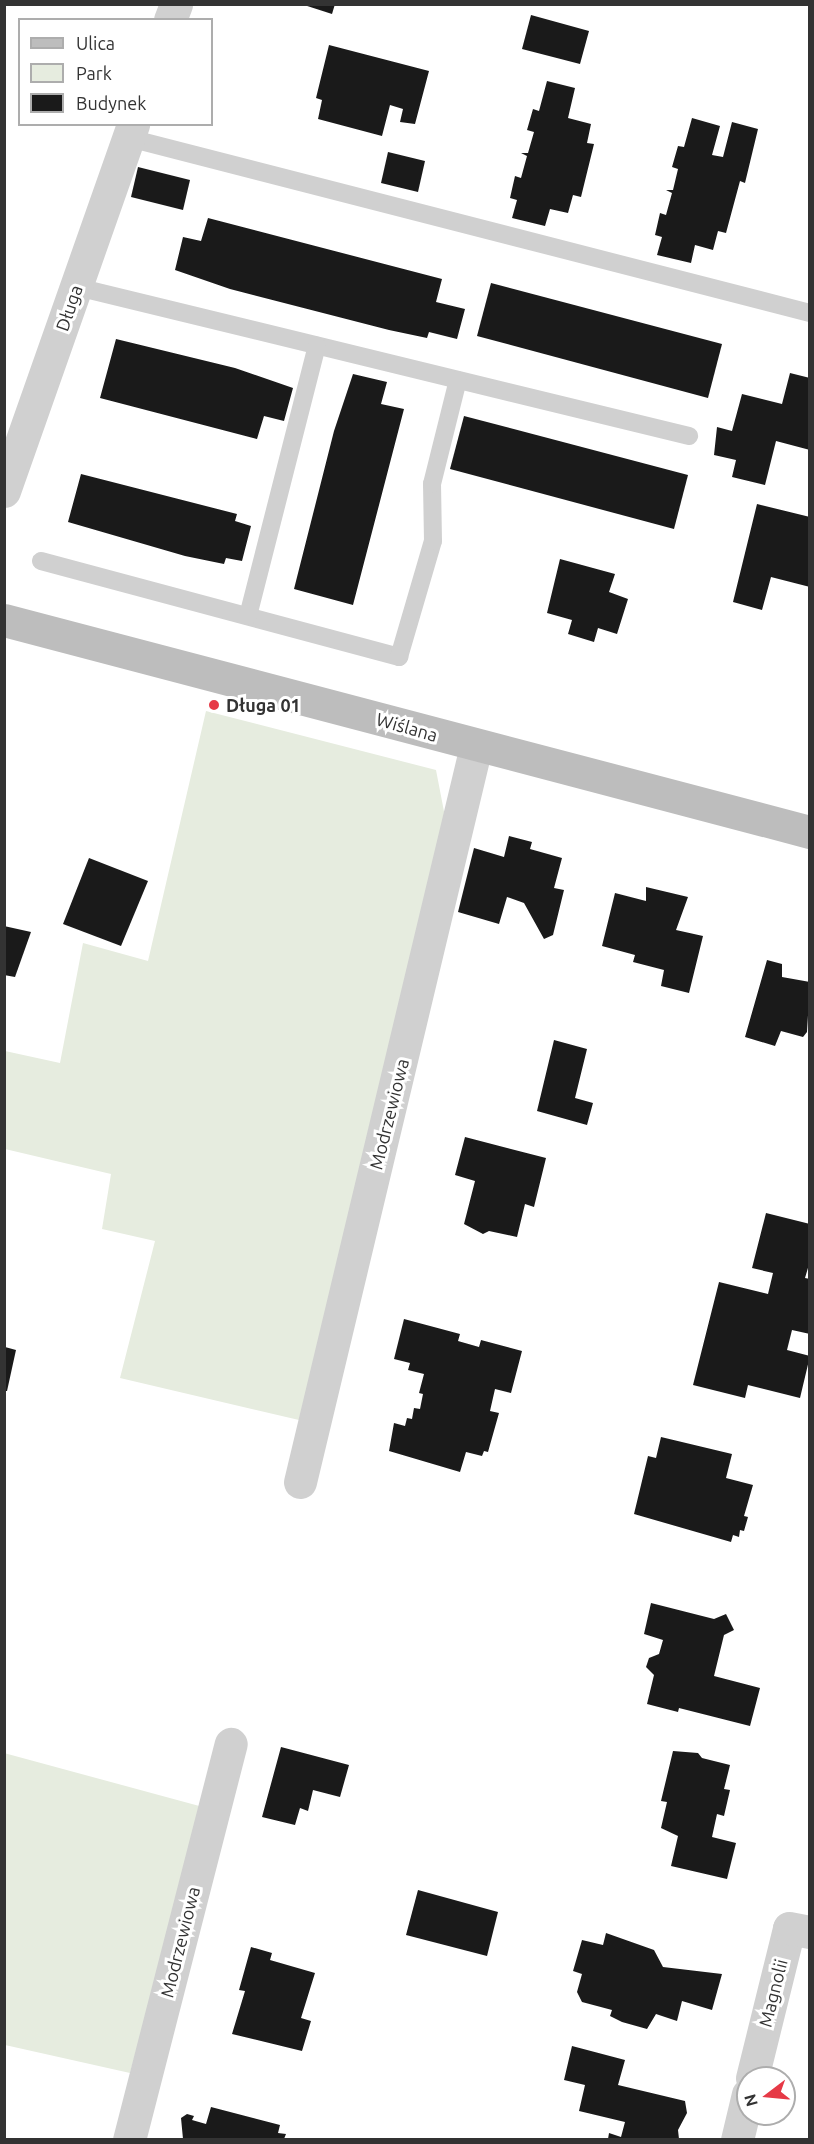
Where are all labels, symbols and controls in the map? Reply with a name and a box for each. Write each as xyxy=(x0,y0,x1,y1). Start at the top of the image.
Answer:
legend xyxy=(18,18,213,126)
text: Ulica xyxy=(76,33,115,53)
text: Park xyxy=(76,63,112,83)
text: Budynek xyxy=(76,93,146,113)
street label: Długa xyxy=(51,282,87,334)
place label: Długa 01 xyxy=(226,694,301,716)
marker: Długa 01 xyxy=(207,698,221,712)
street label: Wiślana xyxy=(374,708,440,746)
street label: Modrzewiowa xyxy=(365,1056,413,1172)
street label: Modrzewiowa xyxy=(156,1884,204,2000)
street label: Magnolii xyxy=(754,1957,792,2029)
north arrow xyxy=(736,2066,796,2126)
text: N xyxy=(740,2092,761,2109)

